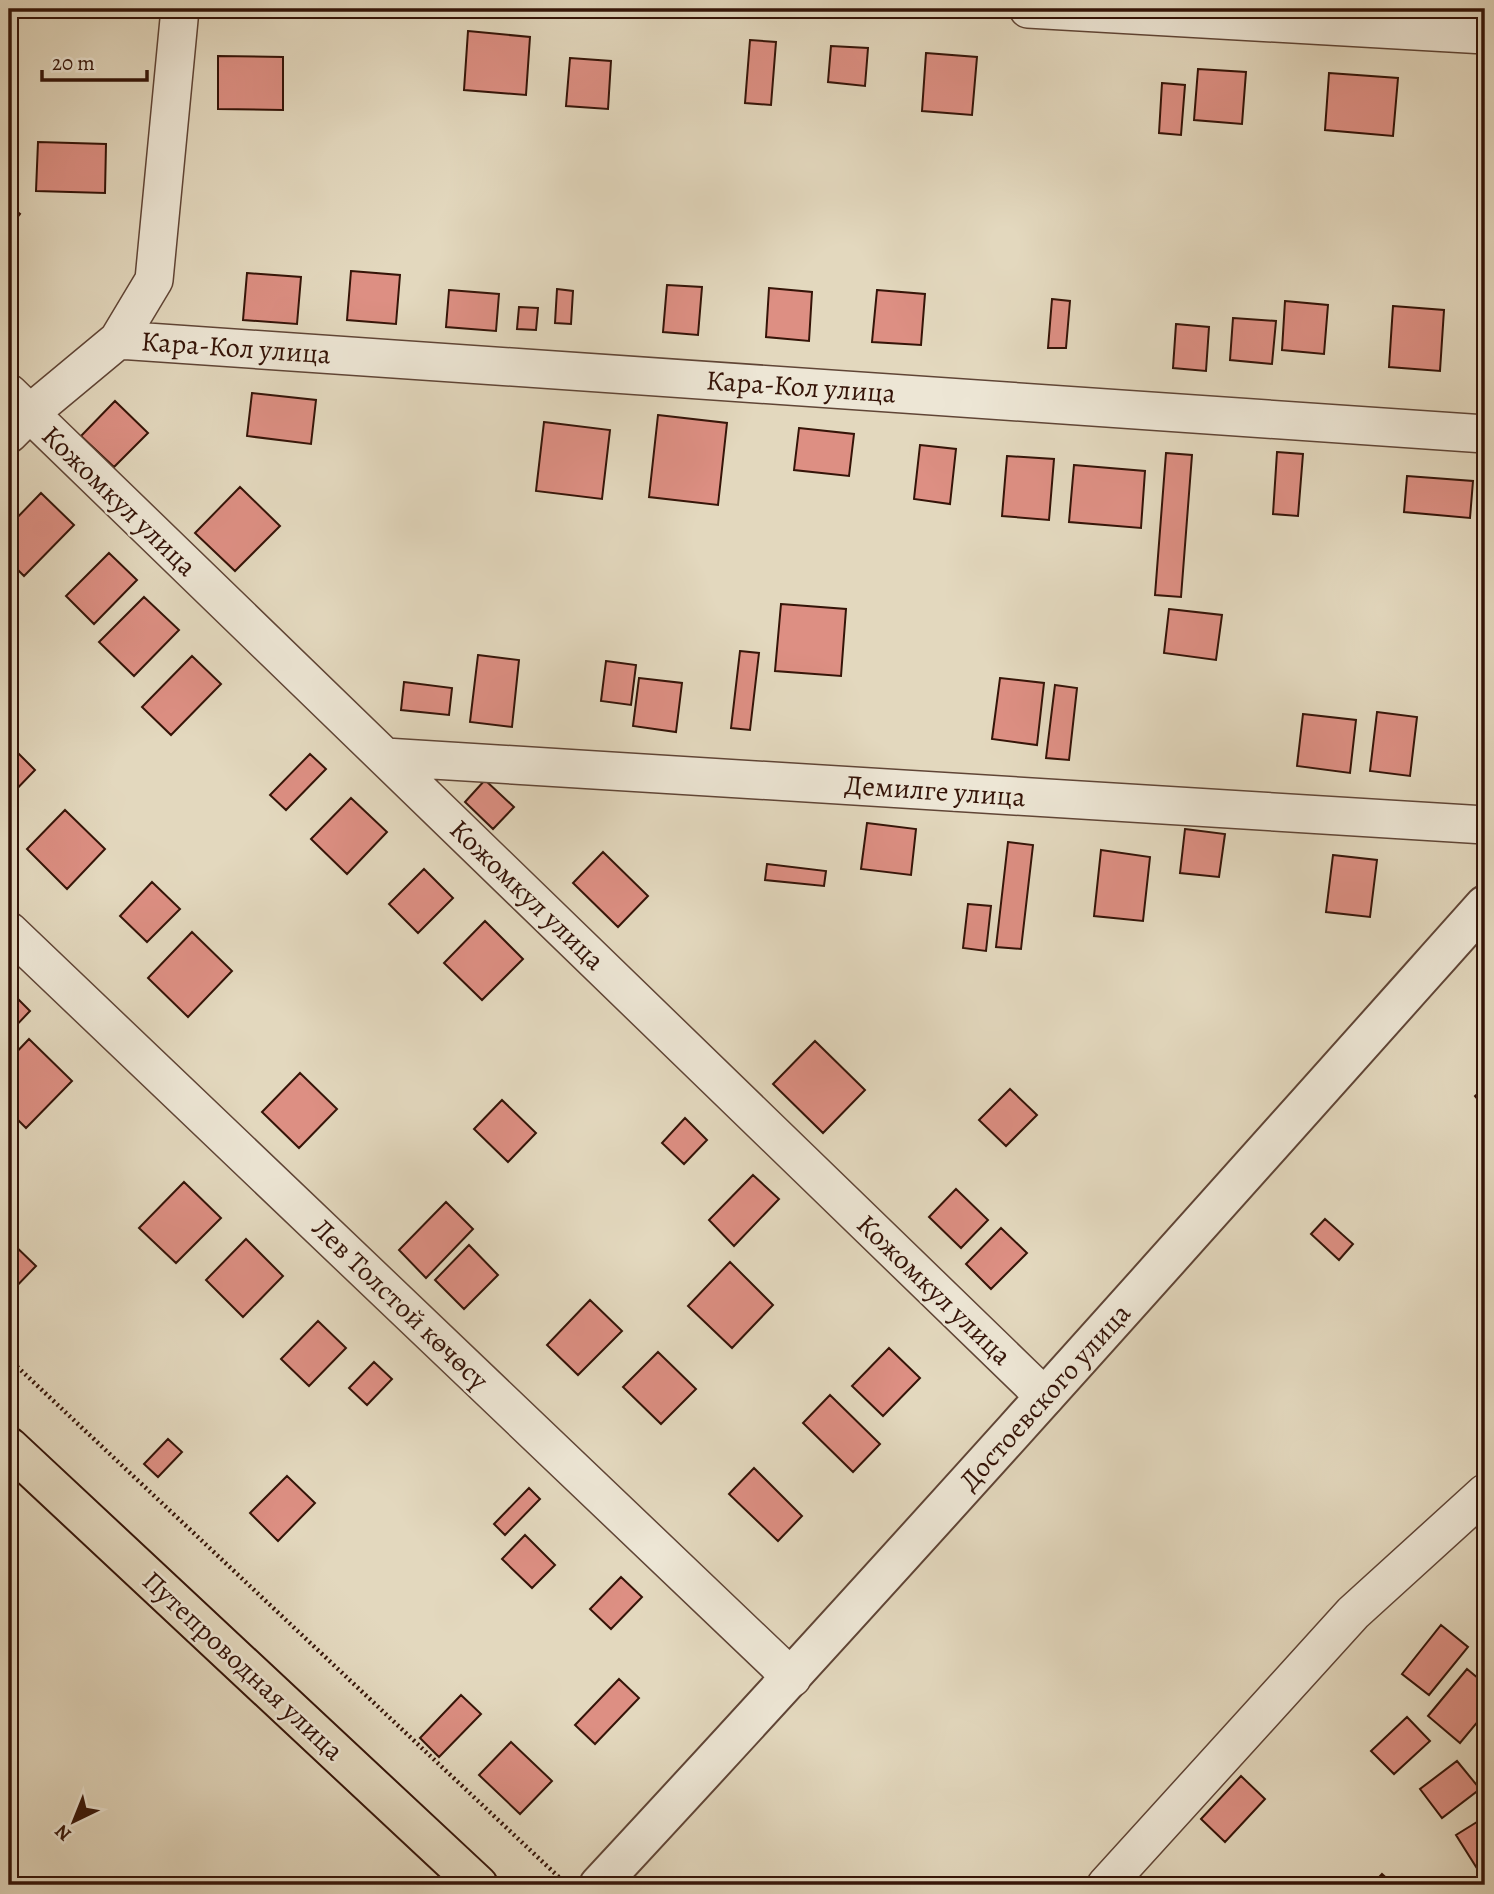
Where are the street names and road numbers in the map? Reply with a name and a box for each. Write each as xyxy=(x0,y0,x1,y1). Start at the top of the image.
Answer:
street label: Кара-Кол улица xyxy=(140,322,332,374)
street label: Кара-Кол улица xyxy=(705,361,897,413)
street label: Кожомкул улица xyxy=(33,417,205,585)
street label: Демилге улица xyxy=(843,766,1027,816)
street label: Кожомкул улица xyxy=(441,811,613,979)
street label: Кожомкул улица xyxy=(848,1206,1020,1374)
street label: Лев Толстой көчөсү xyxy=(303,1210,497,1399)
street label: Достоевского улица xyxy=(951,1295,1139,1499)
street label: Путепроводная улица xyxy=(134,1563,352,1770)

